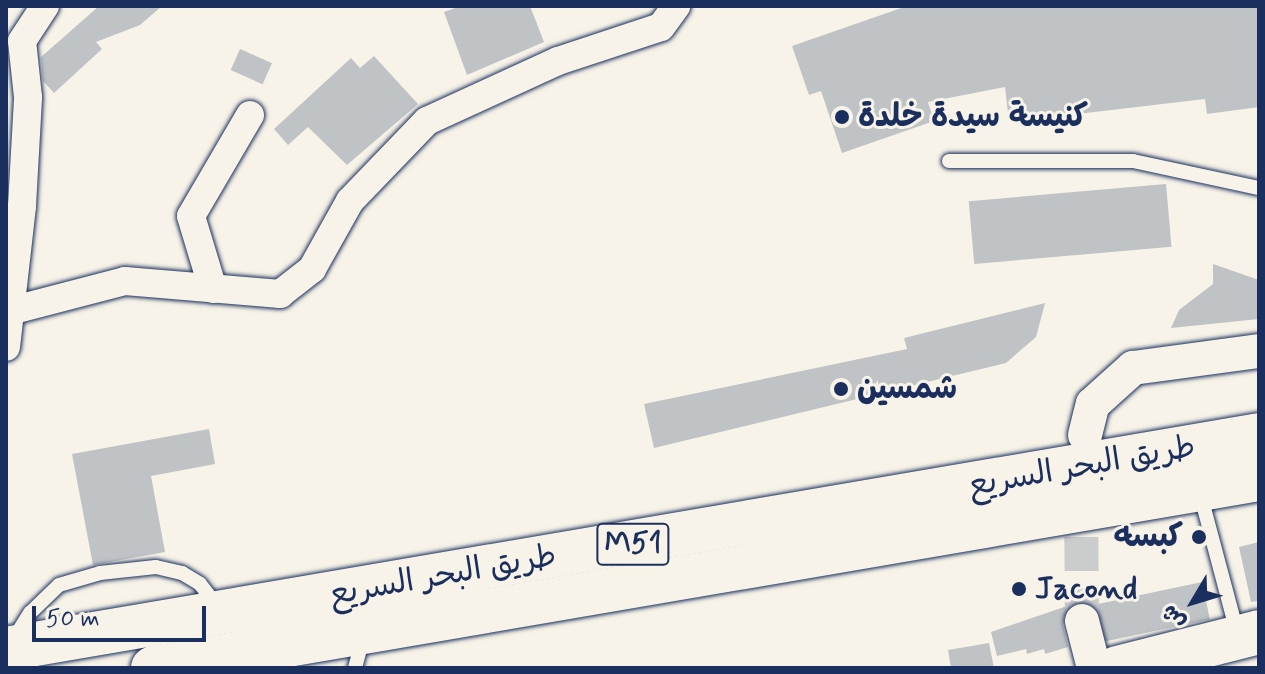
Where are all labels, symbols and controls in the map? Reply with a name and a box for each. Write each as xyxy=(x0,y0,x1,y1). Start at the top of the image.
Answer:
place label: كنيسة سيدة خلدة xyxy=(858,98,1088,136)
marker: كنيسة سيدة خلدة xyxy=(833,108,851,126)
place label: شمسين xyxy=(857,370,957,408)
marker: شمسين xyxy=(832,380,850,398)
street label: طريق البحر السريع xyxy=(966,428,1198,506)
road number: M51 xyxy=(595,518,671,570)
place label: كبسه xyxy=(1114,518,1183,556)
marker: كبسه xyxy=(1190,528,1208,546)
street label: طريق البحر السريع xyxy=(327,537,559,615)
north arrow xyxy=(1153,562,1233,642)
place label: Jacond xyxy=(1035,570,1138,608)
marker: Jacond xyxy=(1010,580,1028,598)
scale bar xyxy=(36,590,210,640)
text: ش xyxy=(1156,599,1193,635)
text: 50 m xyxy=(46,604,100,635)

